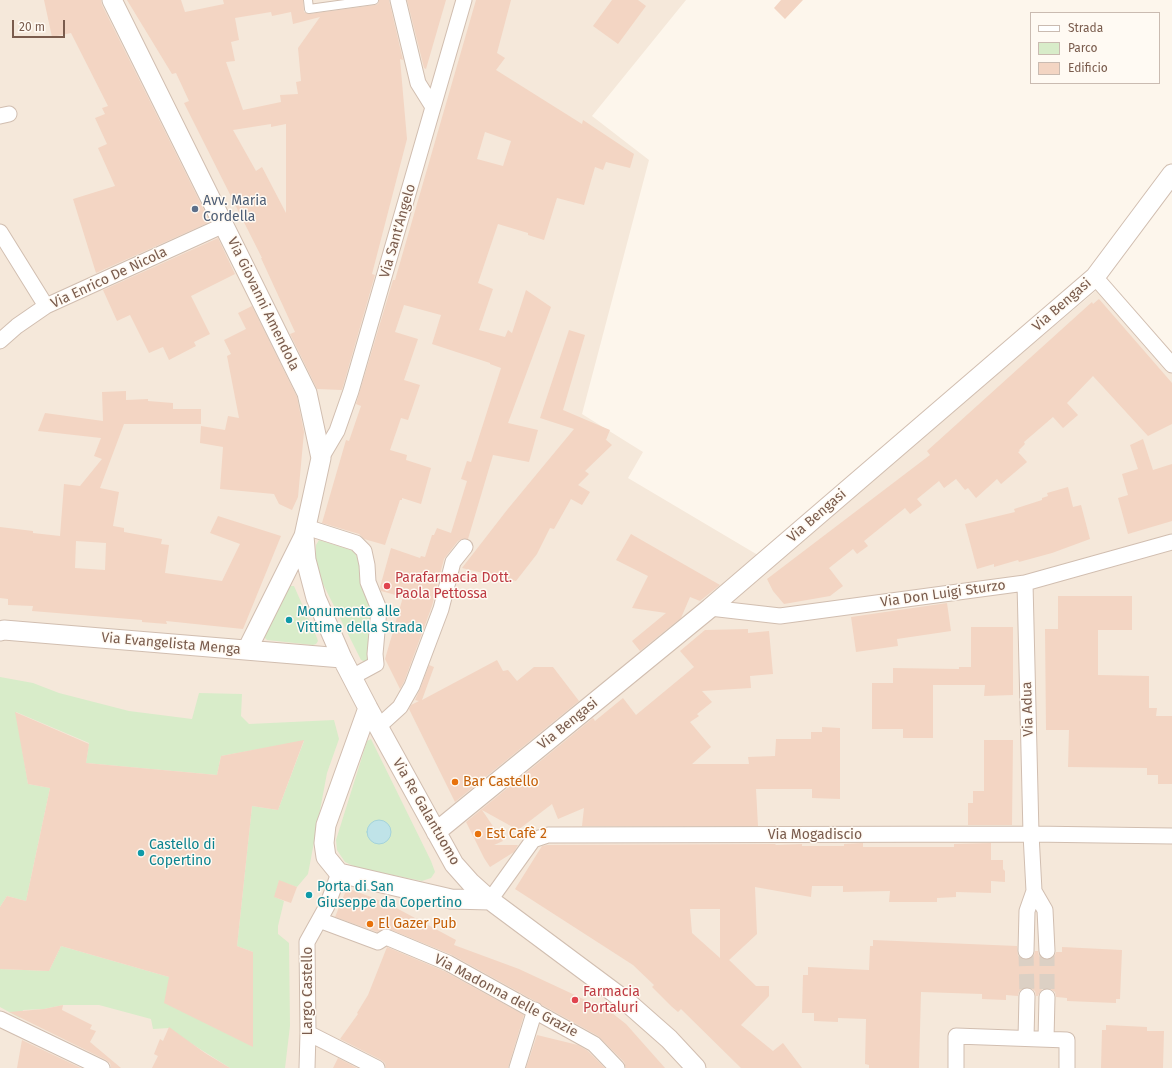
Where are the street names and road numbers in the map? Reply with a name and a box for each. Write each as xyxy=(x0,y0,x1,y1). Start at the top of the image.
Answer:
street label: Via Sant'Angelo xyxy=(377,182,419,280)
street label: Via Giovanni Amendola xyxy=(223,235,303,373)
street label: Via Enrico De Nicola xyxy=(48,244,170,312)
street label: Via Bengasi xyxy=(1029,275,1095,335)
street label: Via Bengasi xyxy=(784,486,850,546)
street label: Via Don Luigi Sturzo xyxy=(879,577,1007,611)
street label: Via Evangelista Menga xyxy=(101,630,241,658)
street label: Via Adua xyxy=(1019,681,1037,737)
street label: Via Bengasi xyxy=(535,695,601,753)
street label: Via Re Galantuomo xyxy=(389,756,463,868)
street label: Via Mogadiscio xyxy=(768,827,862,843)
street label: Largo Castello xyxy=(300,946,316,1036)
street label: Via Madonna delle Grazie xyxy=(431,951,581,1041)

